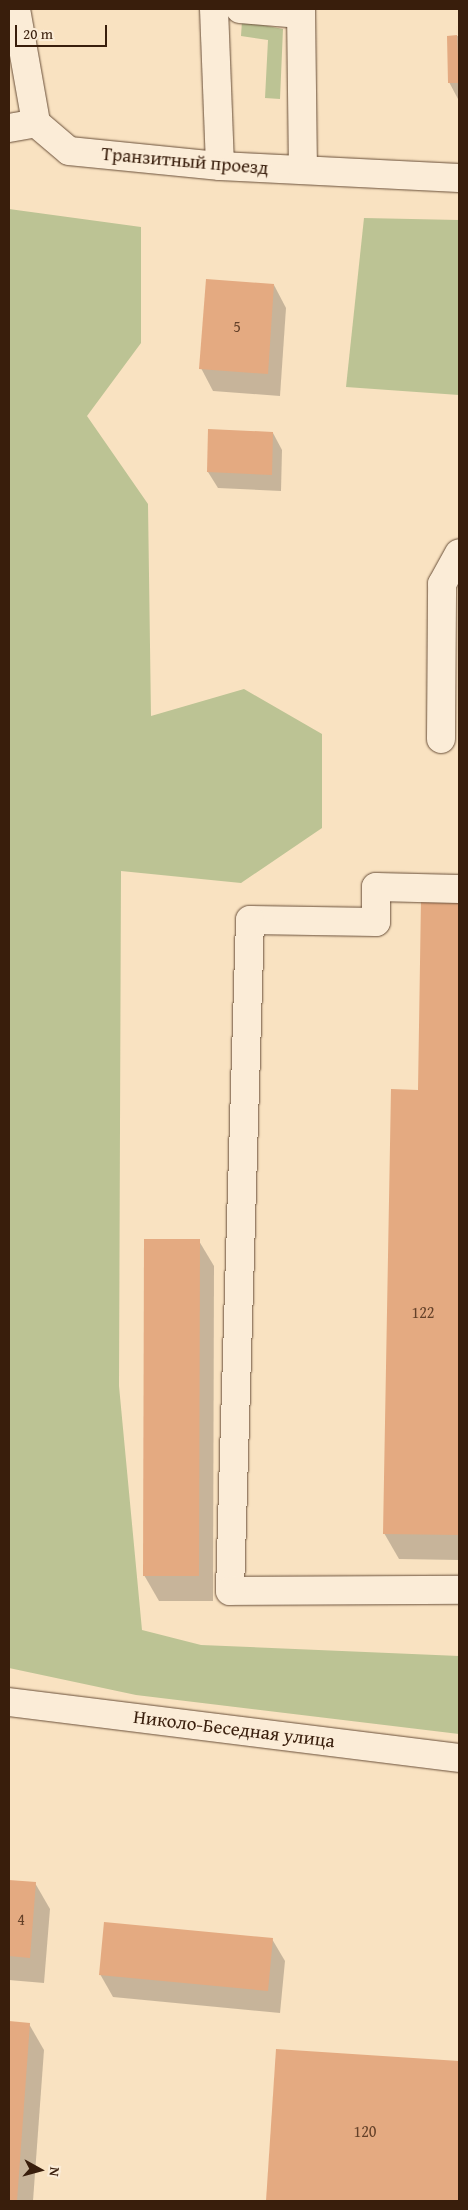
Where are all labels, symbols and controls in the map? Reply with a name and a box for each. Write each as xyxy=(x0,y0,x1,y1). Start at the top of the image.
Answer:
scale bar xyxy=(18,15,110,47)
text: 20 m xyxy=(23,23,53,44)
street label: Транзитный проезд xyxy=(100,142,270,180)
house number: 5 xyxy=(233,316,241,336)
house number: 122 xyxy=(411,1302,435,1322)
street label: Николо-Беседная улица xyxy=(132,1705,336,1753)
house number: 4 xyxy=(17,1909,25,1929)
house number: 120 xyxy=(353,2121,377,2141)
north arrow xyxy=(15,2145,65,2195)
text: N xyxy=(44,2166,65,2178)

